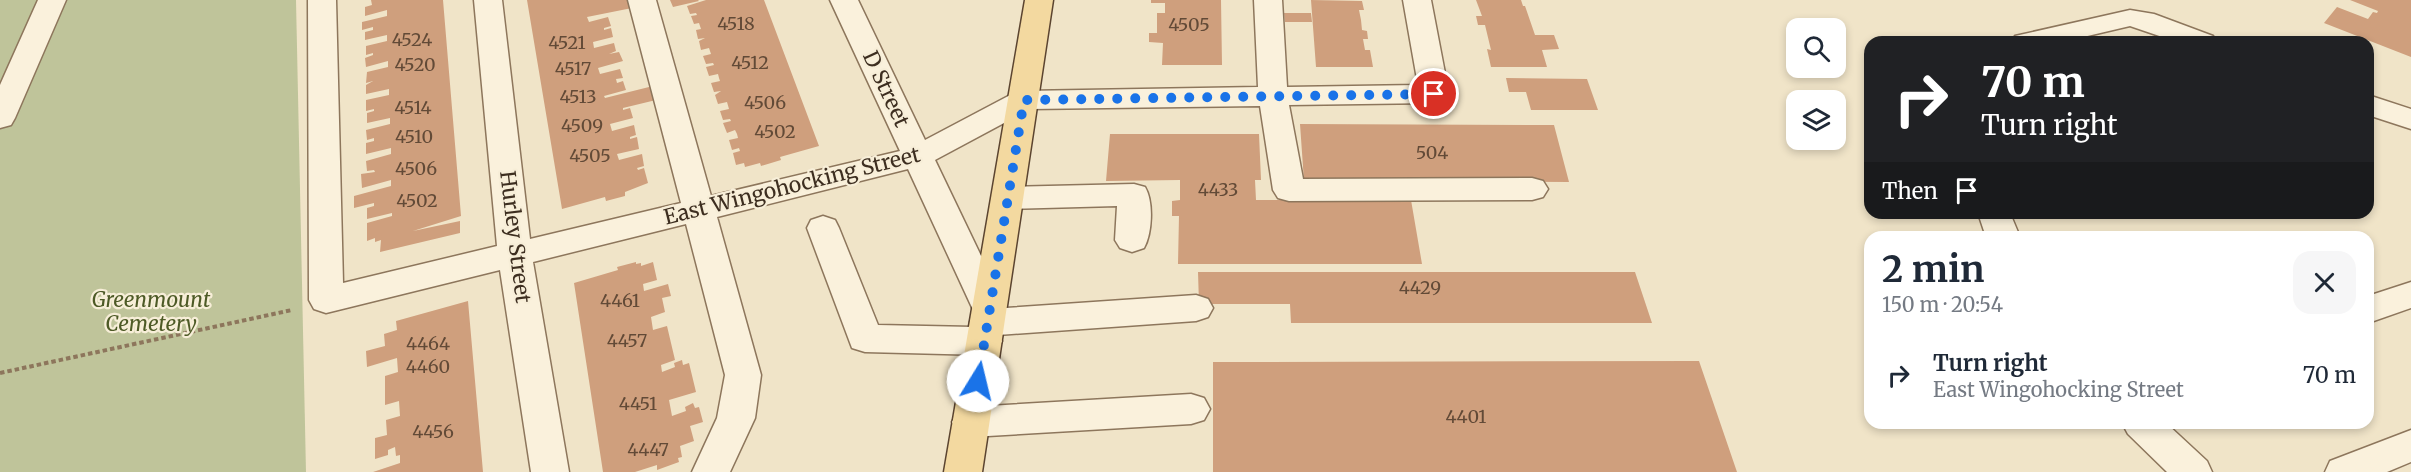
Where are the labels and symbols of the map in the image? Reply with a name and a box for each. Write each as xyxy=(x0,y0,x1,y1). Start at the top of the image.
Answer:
house number: 4518 xyxy=(717,12,755,35)
house number: 4505 xyxy=(1168,13,1210,36)
house number: 4524 xyxy=(392,28,432,51)
house number: 4521 xyxy=(548,31,586,54)
street label: D Street xyxy=(857,46,916,131)
house number: 4512 xyxy=(731,51,769,74)
house number: 4520 xyxy=(394,53,436,76)
house number: 4517 xyxy=(555,57,591,80)
pin xyxy=(1408,68,1459,119)
house number: 4513 xyxy=(559,85,597,108)
house number: 4506 xyxy=(744,91,786,114)
house number: 4514 xyxy=(394,96,432,119)
house number: 4509 xyxy=(561,114,603,137)
house number: 4502 xyxy=(754,120,796,143)
house number: 4510 xyxy=(395,125,433,148)
street label: East Wingohocking Street xyxy=(661,141,923,230)
house number: 504 xyxy=(1416,141,1448,164)
house number: 4505 xyxy=(569,144,611,167)
house number: 4506 xyxy=(395,157,437,180)
street label: Hurley Street xyxy=(494,169,537,305)
house number: 4433 xyxy=(1198,178,1238,201)
house number: 4502 xyxy=(396,189,438,212)
house number: 4429 xyxy=(1399,276,1441,299)
park label: Greenmount Cemetery xyxy=(92,286,211,337)
house number: 4461 xyxy=(600,289,640,312)
house number: 4457 xyxy=(607,329,647,352)
house number: 4464 xyxy=(406,332,450,355)
position arrow xyxy=(946,349,1010,413)
house number: 4460 xyxy=(406,355,450,378)
house number: 4451 xyxy=(619,392,657,415)
house number: 4401 xyxy=(1445,405,1487,428)
house number: 4456 xyxy=(412,420,454,443)
house number: 4447 xyxy=(627,438,669,461)

